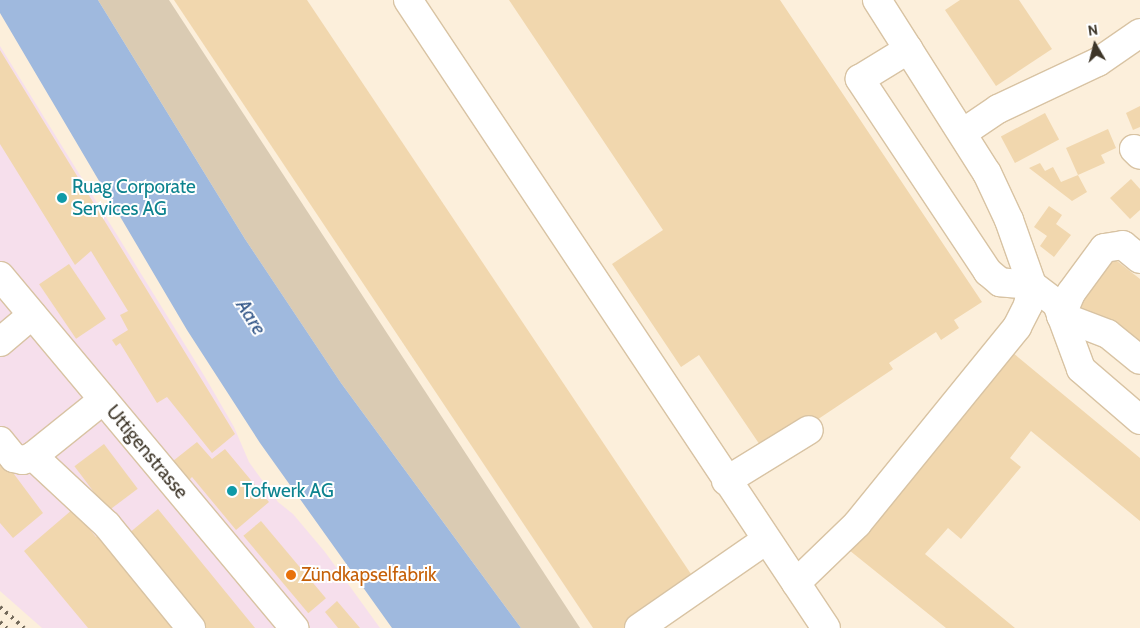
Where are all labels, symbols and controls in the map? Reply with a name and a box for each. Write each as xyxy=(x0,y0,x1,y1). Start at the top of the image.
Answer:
north arrow xyxy=(1070,20,1120,70)
text: N xyxy=(1087,21,1099,40)
place label: Ruag Corporate Services AG xyxy=(72,176,196,220)
marker: Ruag Corporate Services AG xyxy=(56,192,68,204)
water label: Aare xyxy=(231,295,271,339)
street label: Uttigenstrasse xyxy=(101,401,193,503)
place label: Tofwerk AG xyxy=(242,480,334,502)
marker: Tofwerk AG xyxy=(226,485,238,497)
place label: Zündkapselfabrik xyxy=(301,564,437,586)
marker: Zündkapselfabrik xyxy=(285,569,297,581)

